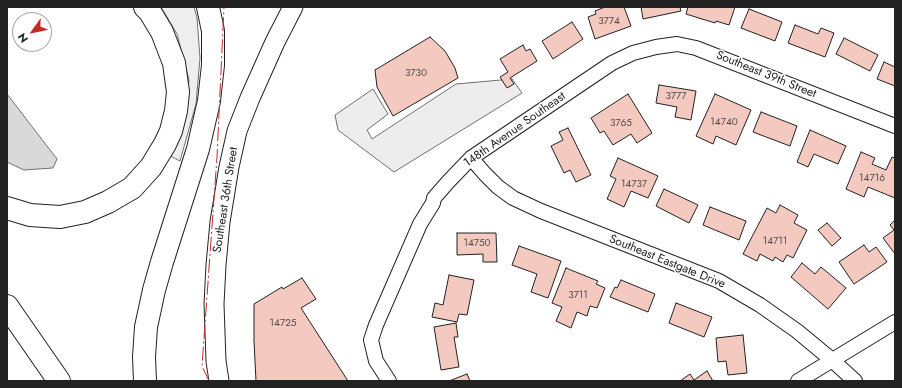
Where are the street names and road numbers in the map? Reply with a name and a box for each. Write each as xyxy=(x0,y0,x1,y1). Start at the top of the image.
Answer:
street label: Southeast 39th Street xyxy=(714,48,818,102)
street label: 148th Avenue Southeast xyxy=(461,89,569,171)
street label: Southeast 36th Street xyxy=(211,146,241,254)
street label: Southeast Eastgate Drive xyxy=(607,232,727,292)

